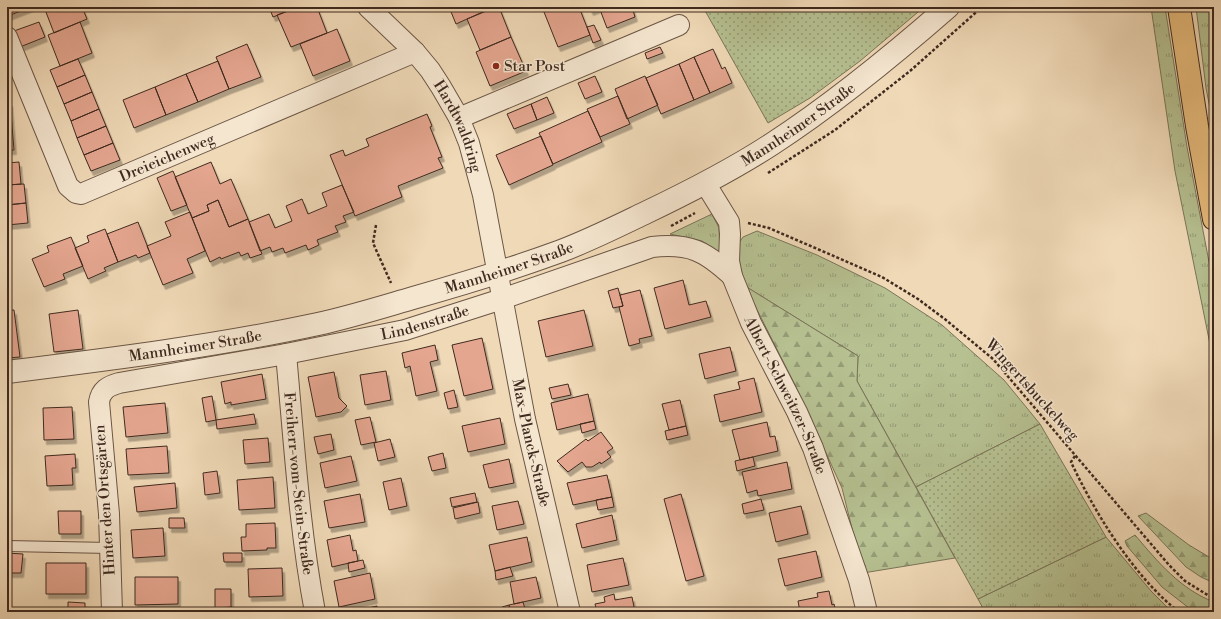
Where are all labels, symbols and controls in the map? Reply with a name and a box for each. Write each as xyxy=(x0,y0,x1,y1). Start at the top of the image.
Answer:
place label: Star Post xyxy=(504,57,566,76)
marker: Star Post xyxy=(491,61,501,71)
street label: Hardtwaldring xyxy=(430,76,486,175)
street label: Mannheimer Straße xyxy=(738,78,859,170)
street label: Dreieichenweg xyxy=(116,129,218,186)
street label: Mannheimer Straße xyxy=(443,238,576,298)
street label: Lindenstraße xyxy=(379,301,471,344)
street label: Albert-Schweitzer-Straße xyxy=(739,313,831,477)
street label: Mannheimer Straße xyxy=(127,326,263,366)
street label: Wingertsbuckelweg xyxy=(980,334,1083,445)
street label: Max-Planck-Straße xyxy=(508,377,555,509)
street label: Freiherr-vom-Stein-Straße xyxy=(280,391,318,576)
street label: Hinter den Ortsgärten xyxy=(90,424,120,576)

